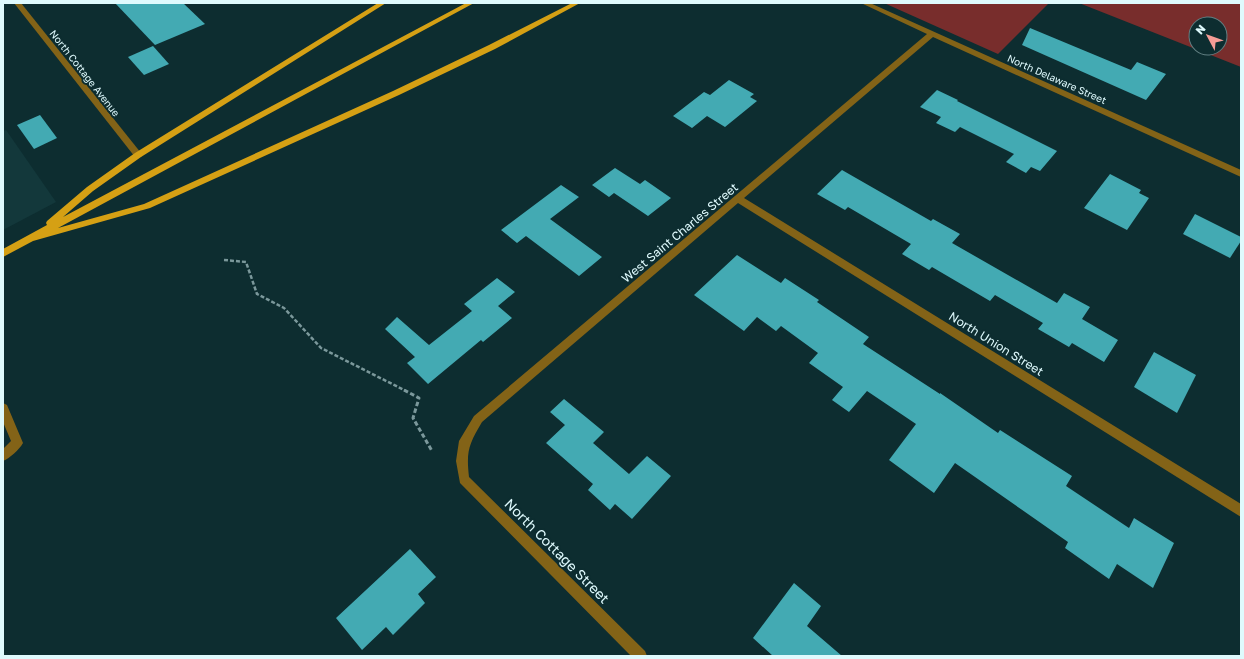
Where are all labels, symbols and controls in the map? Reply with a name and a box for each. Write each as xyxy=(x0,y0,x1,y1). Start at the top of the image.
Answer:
north arrow xyxy=(1188,16,1228,56)
text: N xyxy=(1192,22,1208,37)
street label: North Cottage Avenue xyxy=(48,27,123,119)
street label: North Delaware Street xyxy=(1006,52,1108,106)
street label: West Saint Charles Street xyxy=(618,179,741,286)
street label: North Union Street xyxy=(946,308,1047,379)
street label: North Cottage Street xyxy=(501,495,613,607)

